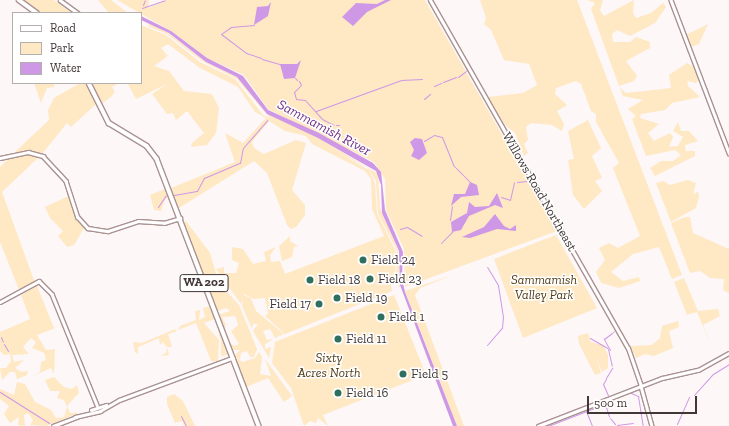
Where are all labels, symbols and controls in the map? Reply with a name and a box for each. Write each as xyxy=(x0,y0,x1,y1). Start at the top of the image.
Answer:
legend xyxy=(12,12,142,84)
text: Road xyxy=(50,21,76,35)
text: Park xyxy=(50,41,74,55)
text: Water xyxy=(50,61,82,75)
water label: Sammamish River xyxy=(274,96,374,160)
street label: Willows Road Northeast xyxy=(499,130,579,254)
place label: Field 24 xyxy=(371,252,415,268)
marker: Field 24 xyxy=(358,255,368,265)
place label: Field 23 xyxy=(378,271,422,287)
place label: Field 18 xyxy=(318,272,361,288)
road number: WA 202 xyxy=(179,273,229,293)
park label: Sammamish Valley Park xyxy=(511,273,577,304)
marker: Field 23 xyxy=(365,274,375,284)
marker: Field 18 xyxy=(305,275,315,285)
place label: Field 19 xyxy=(345,290,387,306)
marker: Field 19 xyxy=(332,293,342,303)
place label: Field 17 xyxy=(270,296,311,312)
marker: Field 17 xyxy=(314,299,324,309)
place label: Field 1 xyxy=(389,309,425,325)
marker: Field 1 xyxy=(376,312,386,322)
place label: Field 11 xyxy=(346,331,387,347)
marker: Field 11 xyxy=(333,334,343,344)
park label: Sixty Acres North xyxy=(298,351,360,382)
place label: Field 5 xyxy=(411,366,448,382)
marker: Field 5 xyxy=(398,369,408,379)
place label: Field 16 xyxy=(346,385,388,401)
marker: Field 16 xyxy=(333,388,343,398)
scale bar xyxy=(589,388,699,414)
text: 500 m xyxy=(594,396,627,410)

